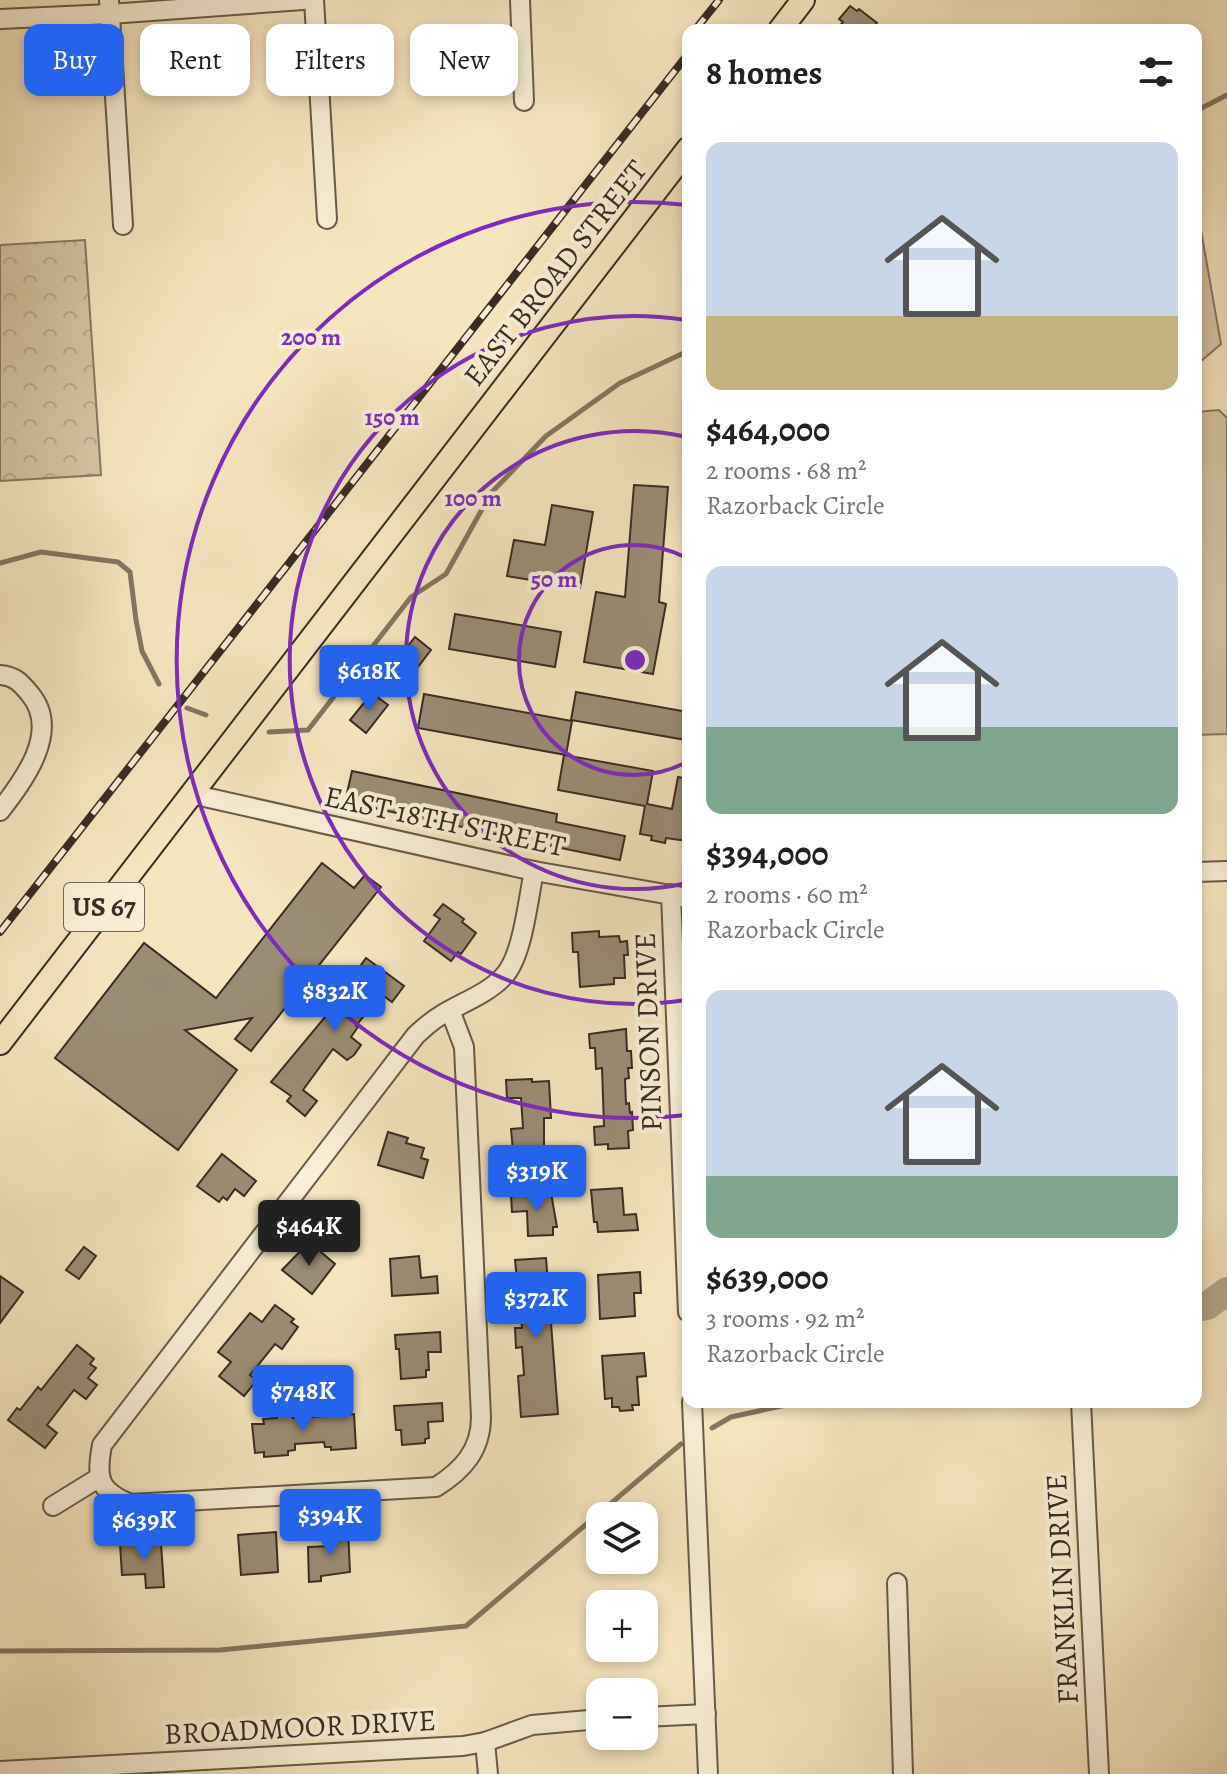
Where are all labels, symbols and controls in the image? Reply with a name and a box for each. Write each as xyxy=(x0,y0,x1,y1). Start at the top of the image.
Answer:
chip: Buy xyxy=(24,24,124,96)
chip: Rent xyxy=(140,24,250,96)
chip: Filters xyxy=(266,24,394,96)
chip: New xyxy=(410,24,518,96)
text: 8 homes xyxy=(706,49,822,96)
icon: filters xyxy=(1134,50,1178,94)
street label: EAST BROAD STREET xyxy=(454,151,656,394)
icon: home xyxy=(870,194,1014,338)
text: 200 m xyxy=(281,321,341,353)
text: 150 m xyxy=(364,401,420,433)
text: $464,000 xyxy=(706,406,830,453)
text: 2 rooms · 68 m² xyxy=(706,453,867,488)
text: 100 m xyxy=(444,482,502,514)
text: Razorback Circle xyxy=(706,488,885,523)
text: 50 m xyxy=(531,563,577,595)
icon: home xyxy=(870,618,1014,762)
pin: $618K xyxy=(313,645,425,713)
centre of rings xyxy=(621,646,649,674)
text: $618K xyxy=(337,653,401,688)
street label: EAST 18TH STREET xyxy=(321,776,570,866)
text: $394,000 xyxy=(706,830,829,877)
text: 2 rooms · 60 m² xyxy=(706,877,868,912)
road number: US 67 xyxy=(64,883,144,931)
text: Razorback Circle xyxy=(706,912,885,947)
street label: PINSON DRIVE xyxy=(625,932,671,1132)
pin: $832K xyxy=(279,965,391,1033)
text: $832K xyxy=(302,973,368,1008)
icon: home xyxy=(870,1042,1014,1186)
pin: $319K xyxy=(481,1145,593,1213)
text: $319K xyxy=(506,1153,568,1188)
pin: $464K xyxy=(253,1200,365,1268)
text: $464K xyxy=(276,1208,342,1243)
text: $639,000 xyxy=(706,1254,829,1301)
pin: $372K xyxy=(480,1272,592,1340)
text: $372K xyxy=(504,1280,568,1315)
text: 3 rooms · 92 m² xyxy=(706,1301,865,1336)
text: Razorback Circle xyxy=(706,1336,885,1371)
pin: $748K xyxy=(247,1365,359,1433)
text: $748K xyxy=(270,1373,336,1408)
street label: FRANKLIN DRIVE xyxy=(1036,1473,1088,1705)
pin: $394K xyxy=(274,1489,386,1557)
pin: $639K xyxy=(88,1494,200,1562)
text: $394K xyxy=(298,1497,362,1532)
text: $639K xyxy=(112,1502,176,1537)
map controls xyxy=(586,1502,658,1750)
button: layers xyxy=(586,1502,658,1574)
button: + xyxy=(586,1590,658,1662)
button: − xyxy=(586,1678,658,1750)
street label: BROADMOOR DRIVE xyxy=(163,1700,437,1754)

